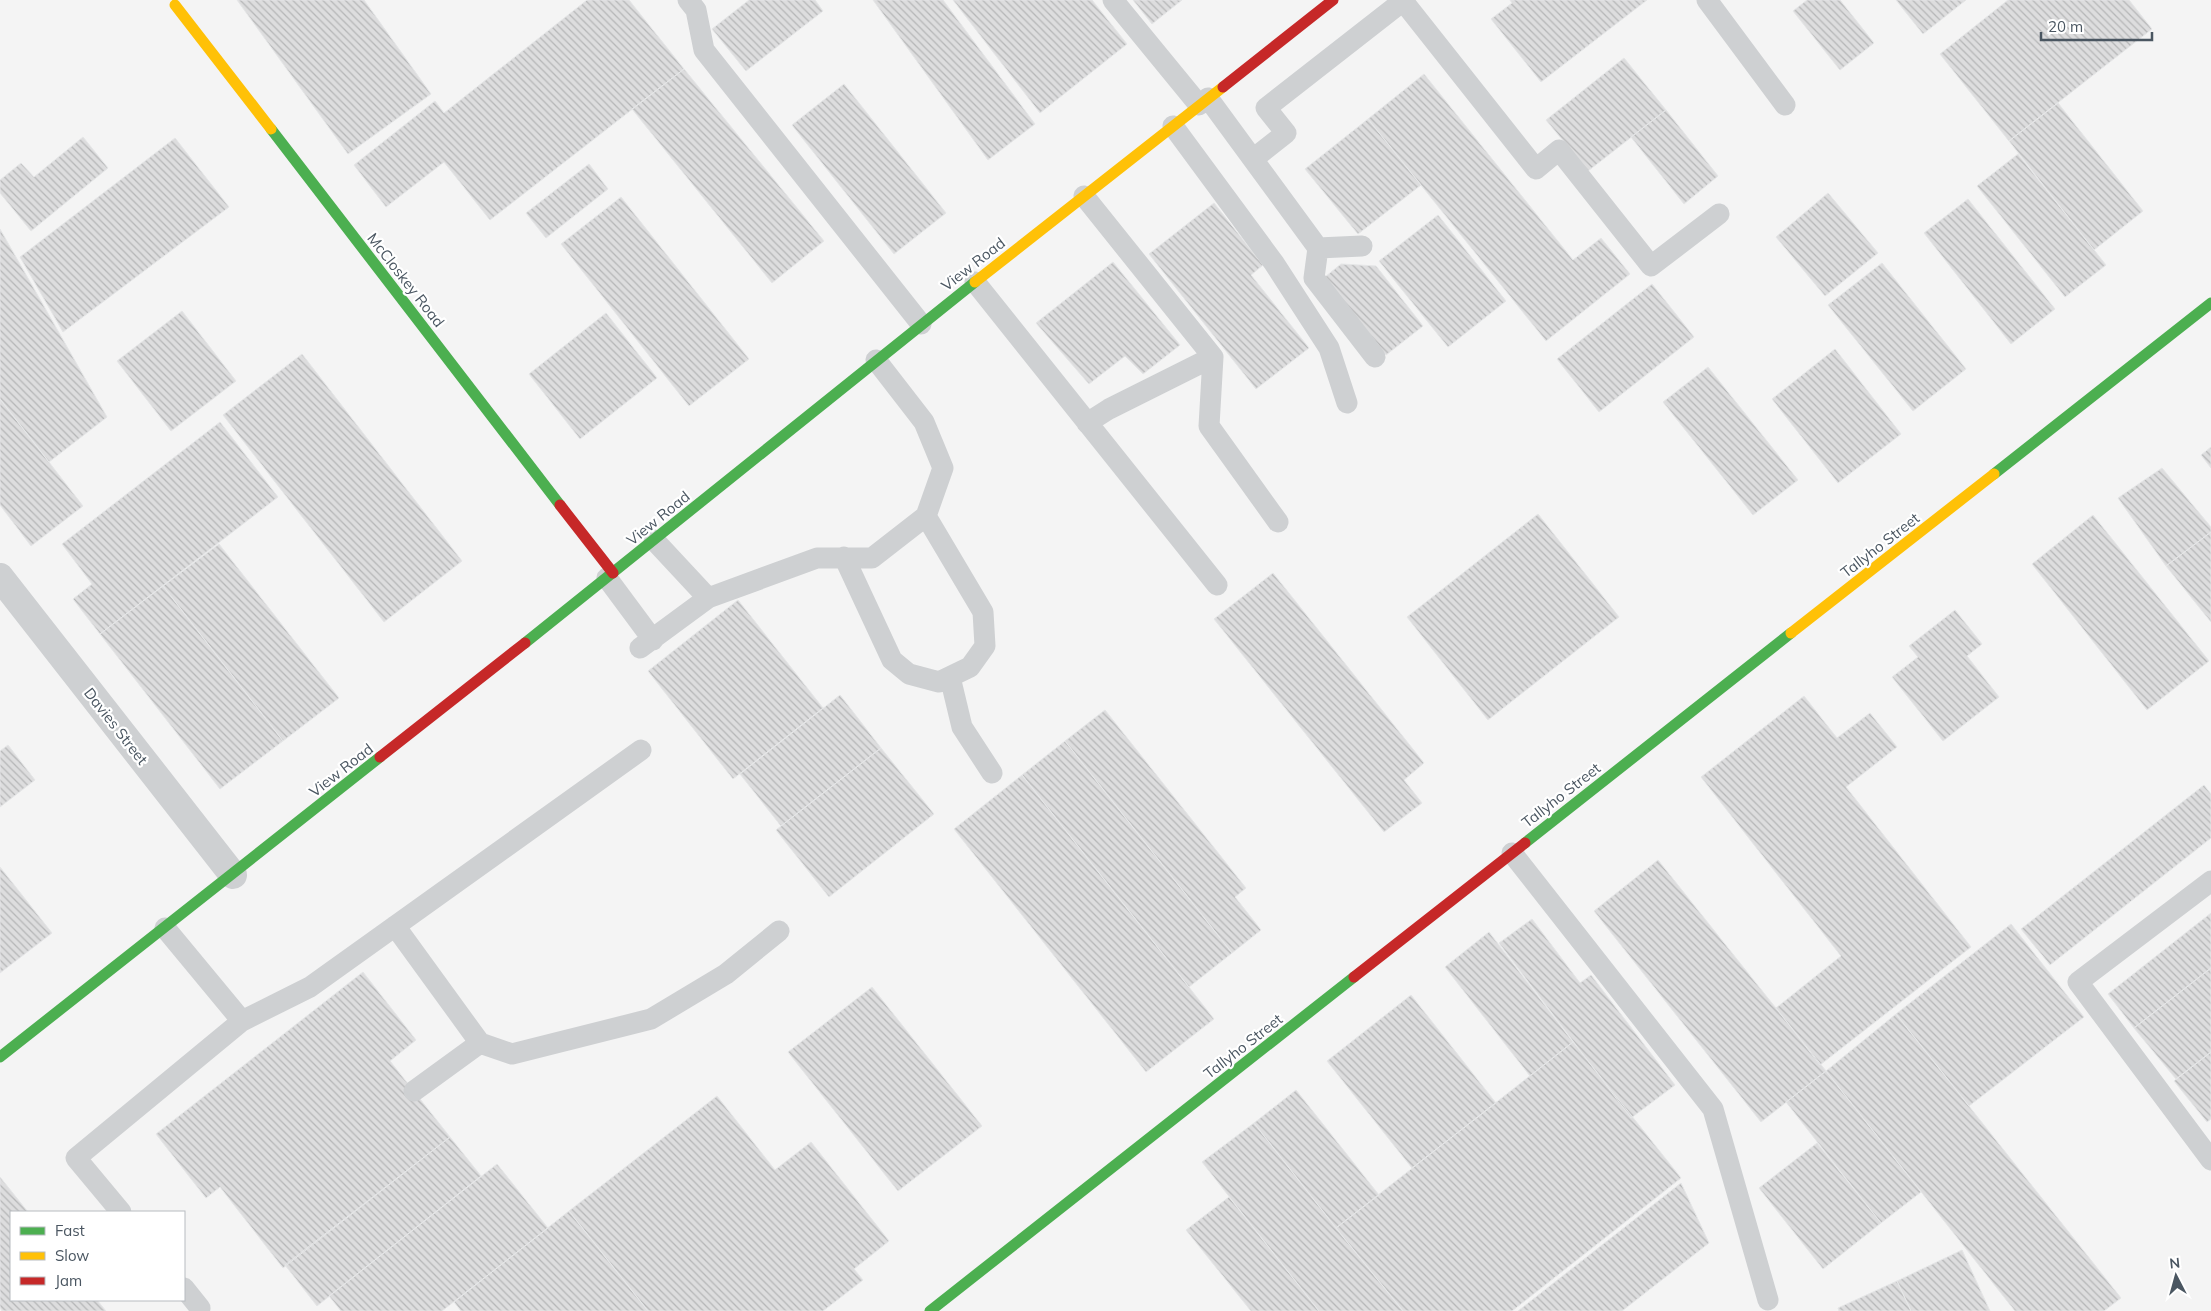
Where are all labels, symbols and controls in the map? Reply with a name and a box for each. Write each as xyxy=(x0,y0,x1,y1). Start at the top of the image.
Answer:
scale bar xyxy=(2041,10,2152,42)
text: 20 m xyxy=(2048,17,2083,36)
street label: McCloskey Road xyxy=(363,229,449,331)
street label: View Road xyxy=(937,233,1009,295)
street label: View Road xyxy=(623,487,693,549)
street label: Tallyho Street xyxy=(1837,508,1923,582)
street label: Davies Street xyxy=(80,684,152,768)
street label: View Road xyxy=(305,739,377,801)
street label: Tallyho Street xyxy=(1518,758,1604,832)
street label: Tallyho Street xyxy=(1200,1009,1286,1083)
legend xyxy=(10,1211,185,1301)
text: Fast xyxy=(55,1221,85,1240)
text: Slow xyxy=(55,1246,89,1265)
north arrow xyxy=(2151,1251,2201,1301)
text: N xyxy=(2168,1254,2181,1273)
text: Jam xyxy=(55,1271,82,1290)

